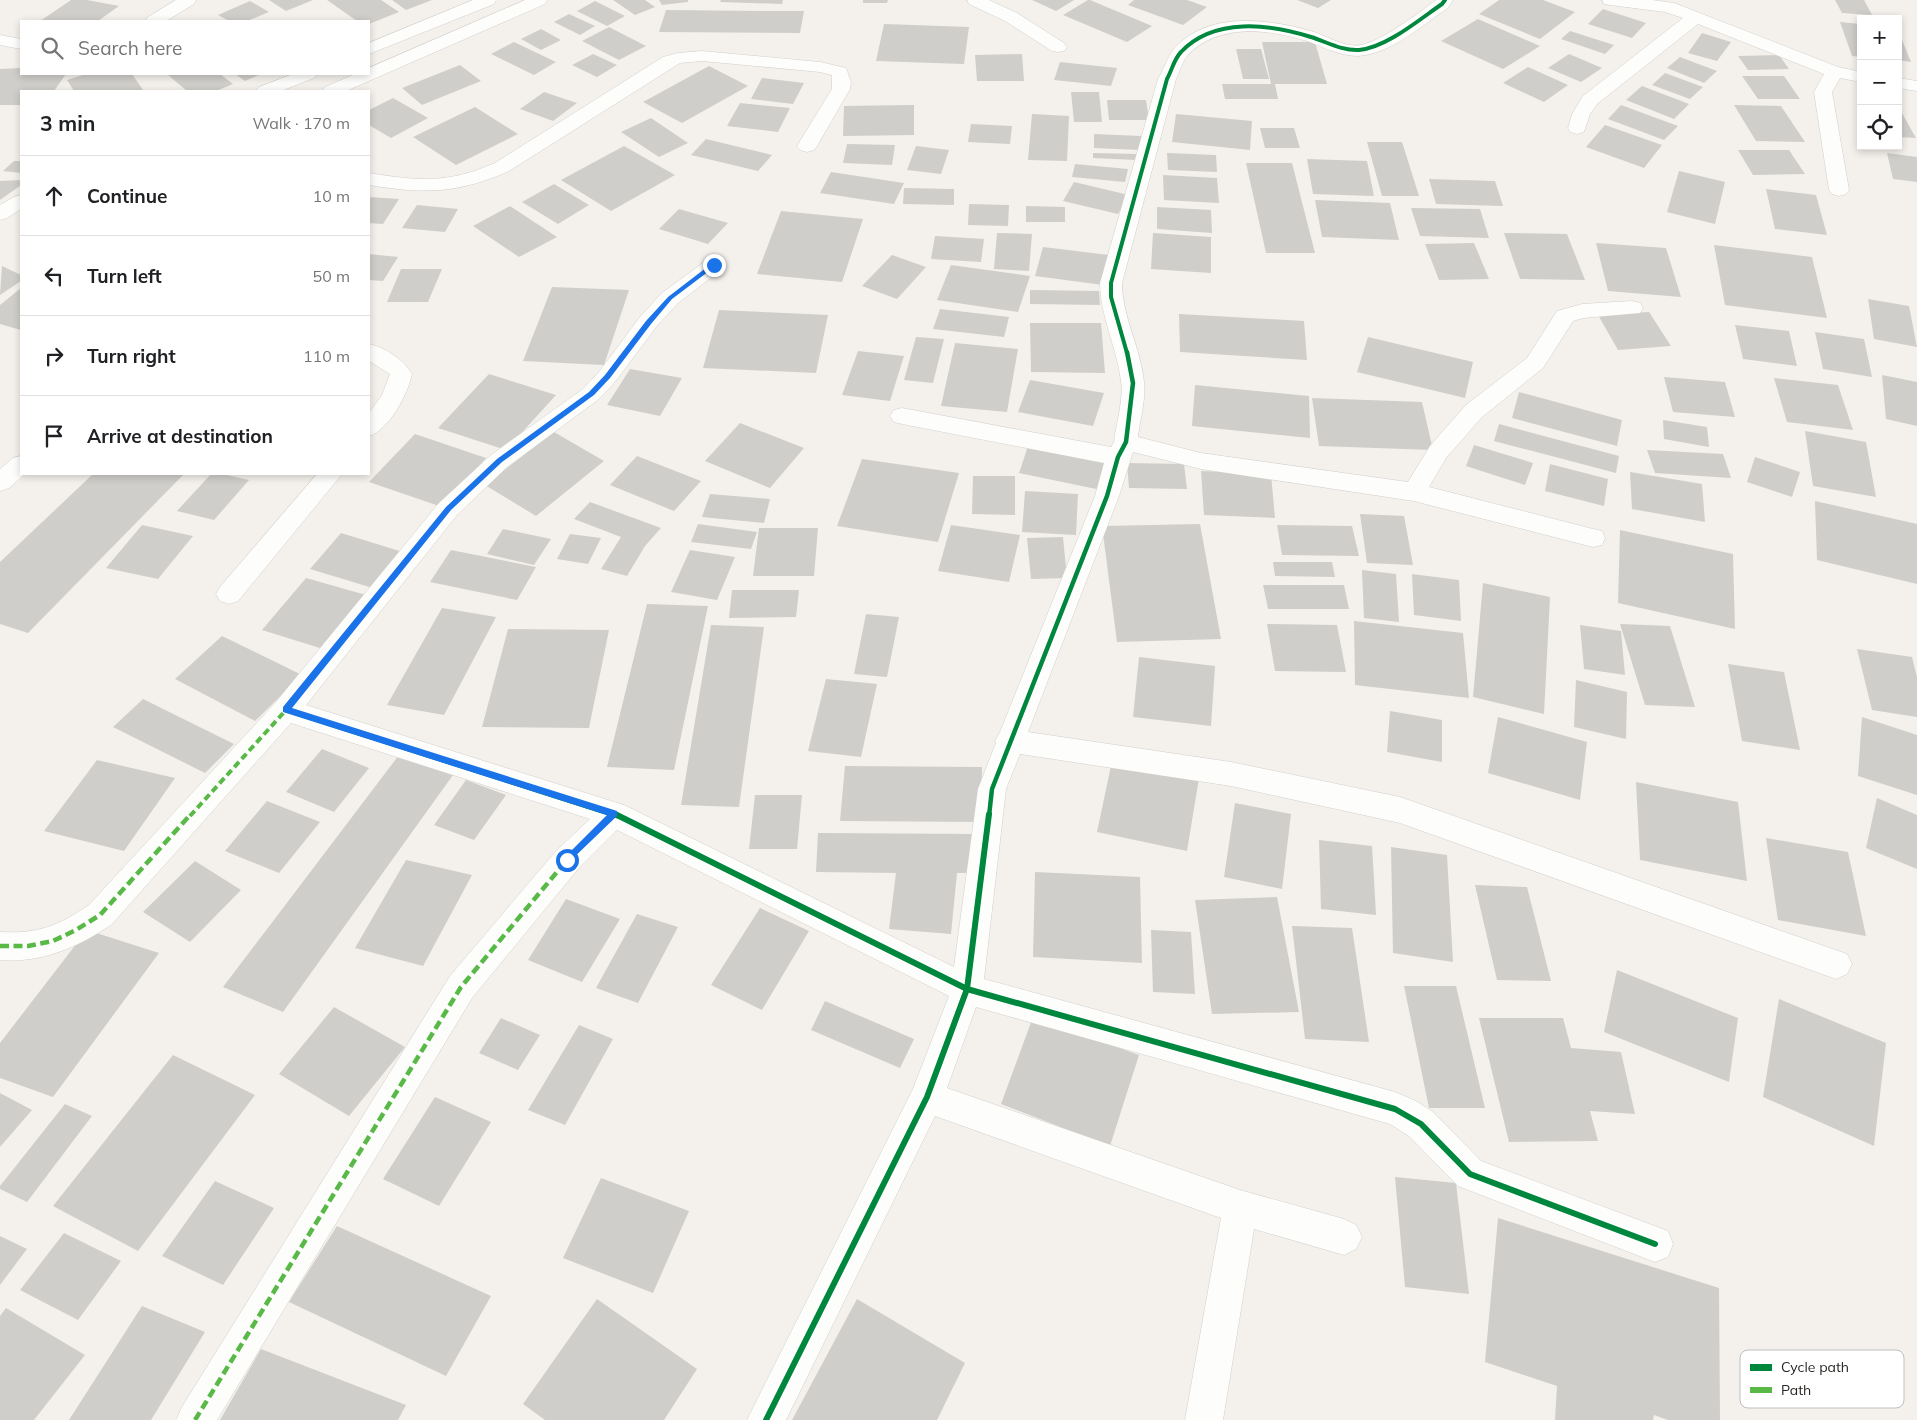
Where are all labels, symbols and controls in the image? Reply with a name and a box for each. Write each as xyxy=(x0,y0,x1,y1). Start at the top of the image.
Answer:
map controls xyxy=(1857,15,1902,150)
button: + xyxy=(1857,15,1902,60)
search box xyxy=(20,20,370,75)
icon: search xyxy=(38,34,66,62)
text: Search here xyxy=(78,36,182,60)
button: − xyxy=(1857,60,1902,105)
button: locate xyxy=(1857,105,1902,150)
text: 3 min xyxy=(40,110,95,136)
text: Walk · 170 m xyxy=(252,113,350,133)
icon: ahead xyxy=(40,182,68,210)
text: Continue xyxy=(87,184,167,208)
text: 10 m xyxy=(313,186,350,206)
route end xyxy=(703,254,726,277)
icon: left xyxy=(40,262,68,290)
text: Turn left xyxy=(87,264,162,288)
text: 50 m xyxy=(313,266,350,286)
icon: right xyxy=(40,342,68,370)
text: Turn right xyxy=(87,344,176,368)
text: 110 m xyxy=(303,346,350,366)
icon: arrive xyxy=(40,422,68,450)
text: Arrive at destination xyxy=(87,424,273,448)
route start xyxy=(556,849,579,872)
legend xyxy=(1740,1350,1904,1408)
text: Cycle path xyxy=(1781,1358,1849,1376)
text: Path xyxy=(1781,1381,1811,1399)

